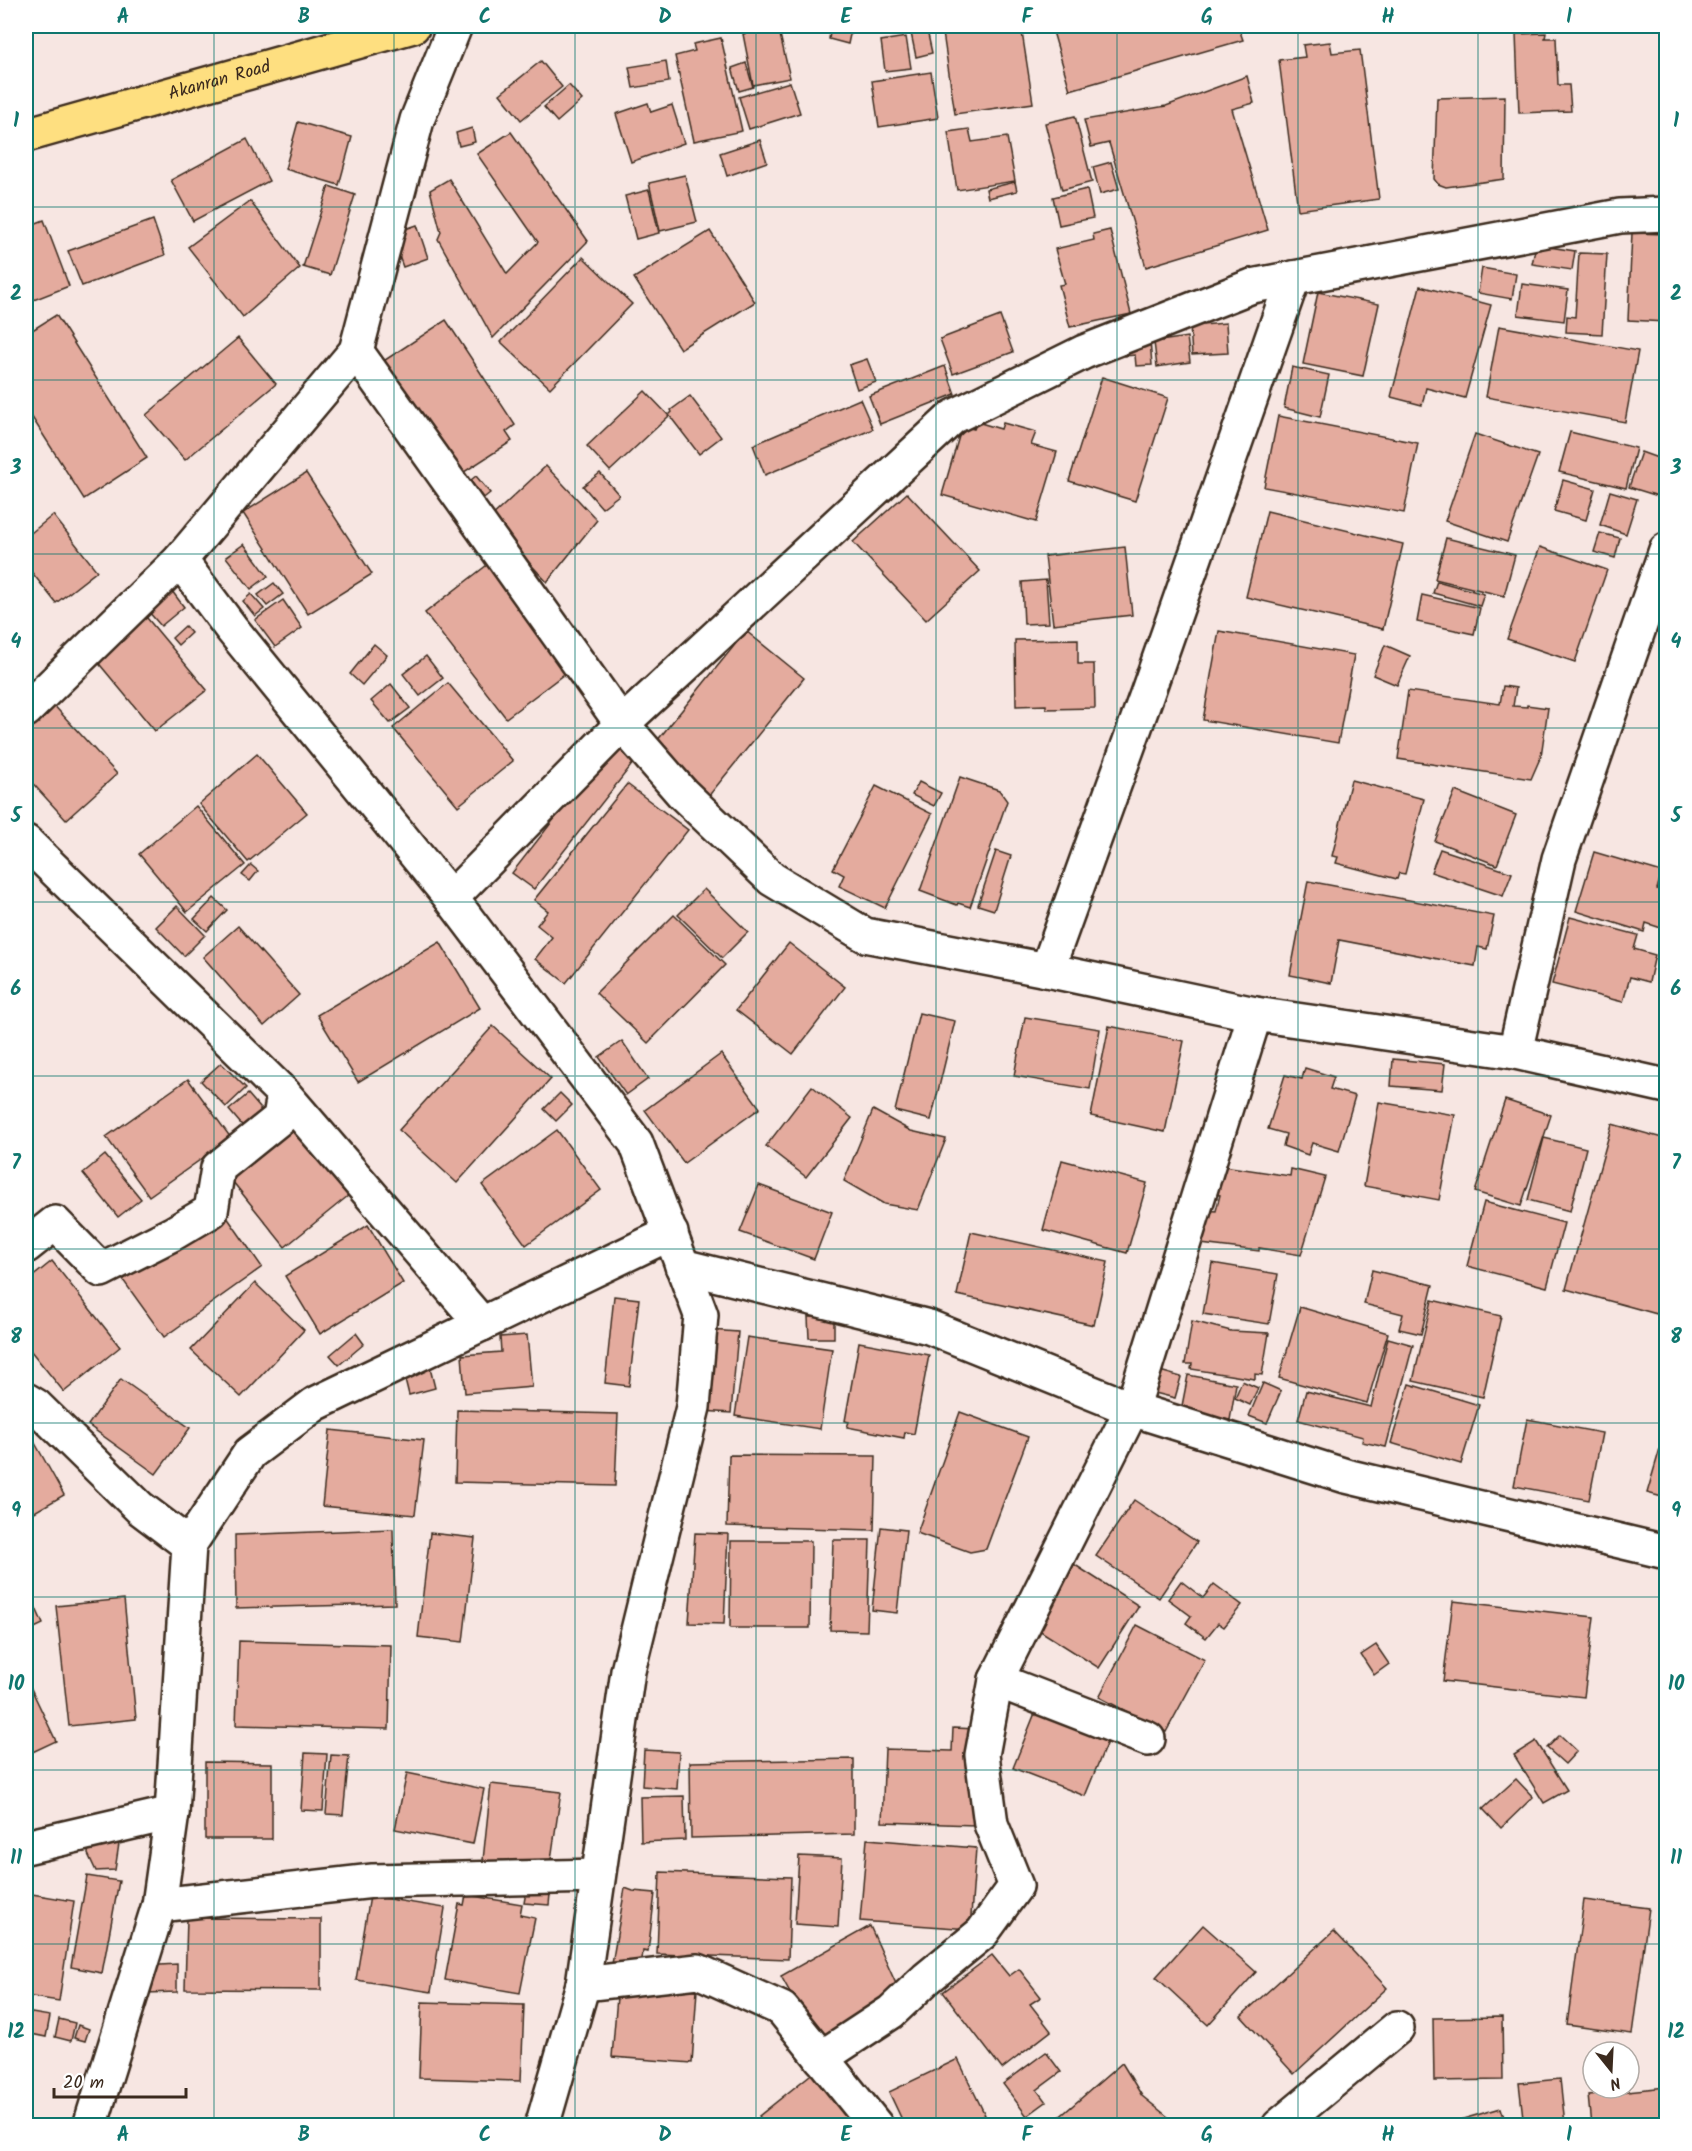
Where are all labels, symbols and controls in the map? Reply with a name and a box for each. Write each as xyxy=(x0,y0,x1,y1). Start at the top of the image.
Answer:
text: A xyxy=(117,2,129,34)
text: B xyxy=(298,2,310,34)
text: C xyxy=(479,2,491,34)
text: D xyxy=(658,2,672,34)
text: E xyxy=(840,2,852,34)
text: F xyxy=(1022,2,1034,34)
text: G xyxy=(1201,2,1213,34)
text: H xyxy=(1381,2,1395,34)
text: I xyxy=(1566,2,1572,34)
street label: Akanran Road xyxy=(165,52,275,109)
text: 1 xyxy=(13,106,19,138)
text: 1 xyxy=(1673,106,1679,138)
text: 2 xyxy=(10,279,22,311)
text: 2 xyxy=(1670,279,1682,311)
text: 3 xyxy=(10,453,22,485)
text: 3 xyxy=(1670,453,1682,485)
text: 4 xyxy=(11,627,22,659)
text: 4 xyxy=(1671,627,1682,659)
text: 5 xyxy=(10,801,23,833)
text: 5 xyxy=(1670,801,1683,833)
text: 6 xyxy=(11,974,22,1006)
text: 6 xyxy=(1671,974,1682,1006)
text: 7 xyxy=(11,1148,21,1180)
text: 7 xyxy=(1671,1148,1681,1180)
text: 8 xyxy=(10,1322,22,1354)
text: 8 xyxy=(1670,1322,1682,1354)
text: 9 xyxy=(11,1496,21,1528)
text: 9 xyxy=(1671,1496,1681,1528)
text: 10 xyxy=(8,1669,25,1701)
text: 10 xyxy=(1668,1669,1685,1701)
text: 11 xyxy=(10,1843,22,1875)
text: 11 xyxy=(1670,1843,1682,1875)
text: 12 xyxy=(7,2017,25,2049)
text: 12 xyxy=(1667,2017,1685,2049)
north arrow xyxy=(1581,2040,1641,2100)
scale bar xyxy=(54,2061,186,2099)
text: 20 m xyxy=(63,2069,104,2098)
text: N xyxy=(1607,2069,1624,2096)
text: A xyxy=(117,2120,129,2151)
text: B xyxy=(298,2120,310,2151)
text: C xyxy=(479,2120,491,2151)
text: D xyxy=(658,2120,672,2151)
text: E xyxy=(840,2120,852,2151)
text: F xyxy=(1022,2120,1034,2151)
text: G xyxy=(1201,2120,1213,2151)
text: H xyxy=(1381,2120,1395,2151)
text: I xyxy=(1566,2120,1572,2151)

